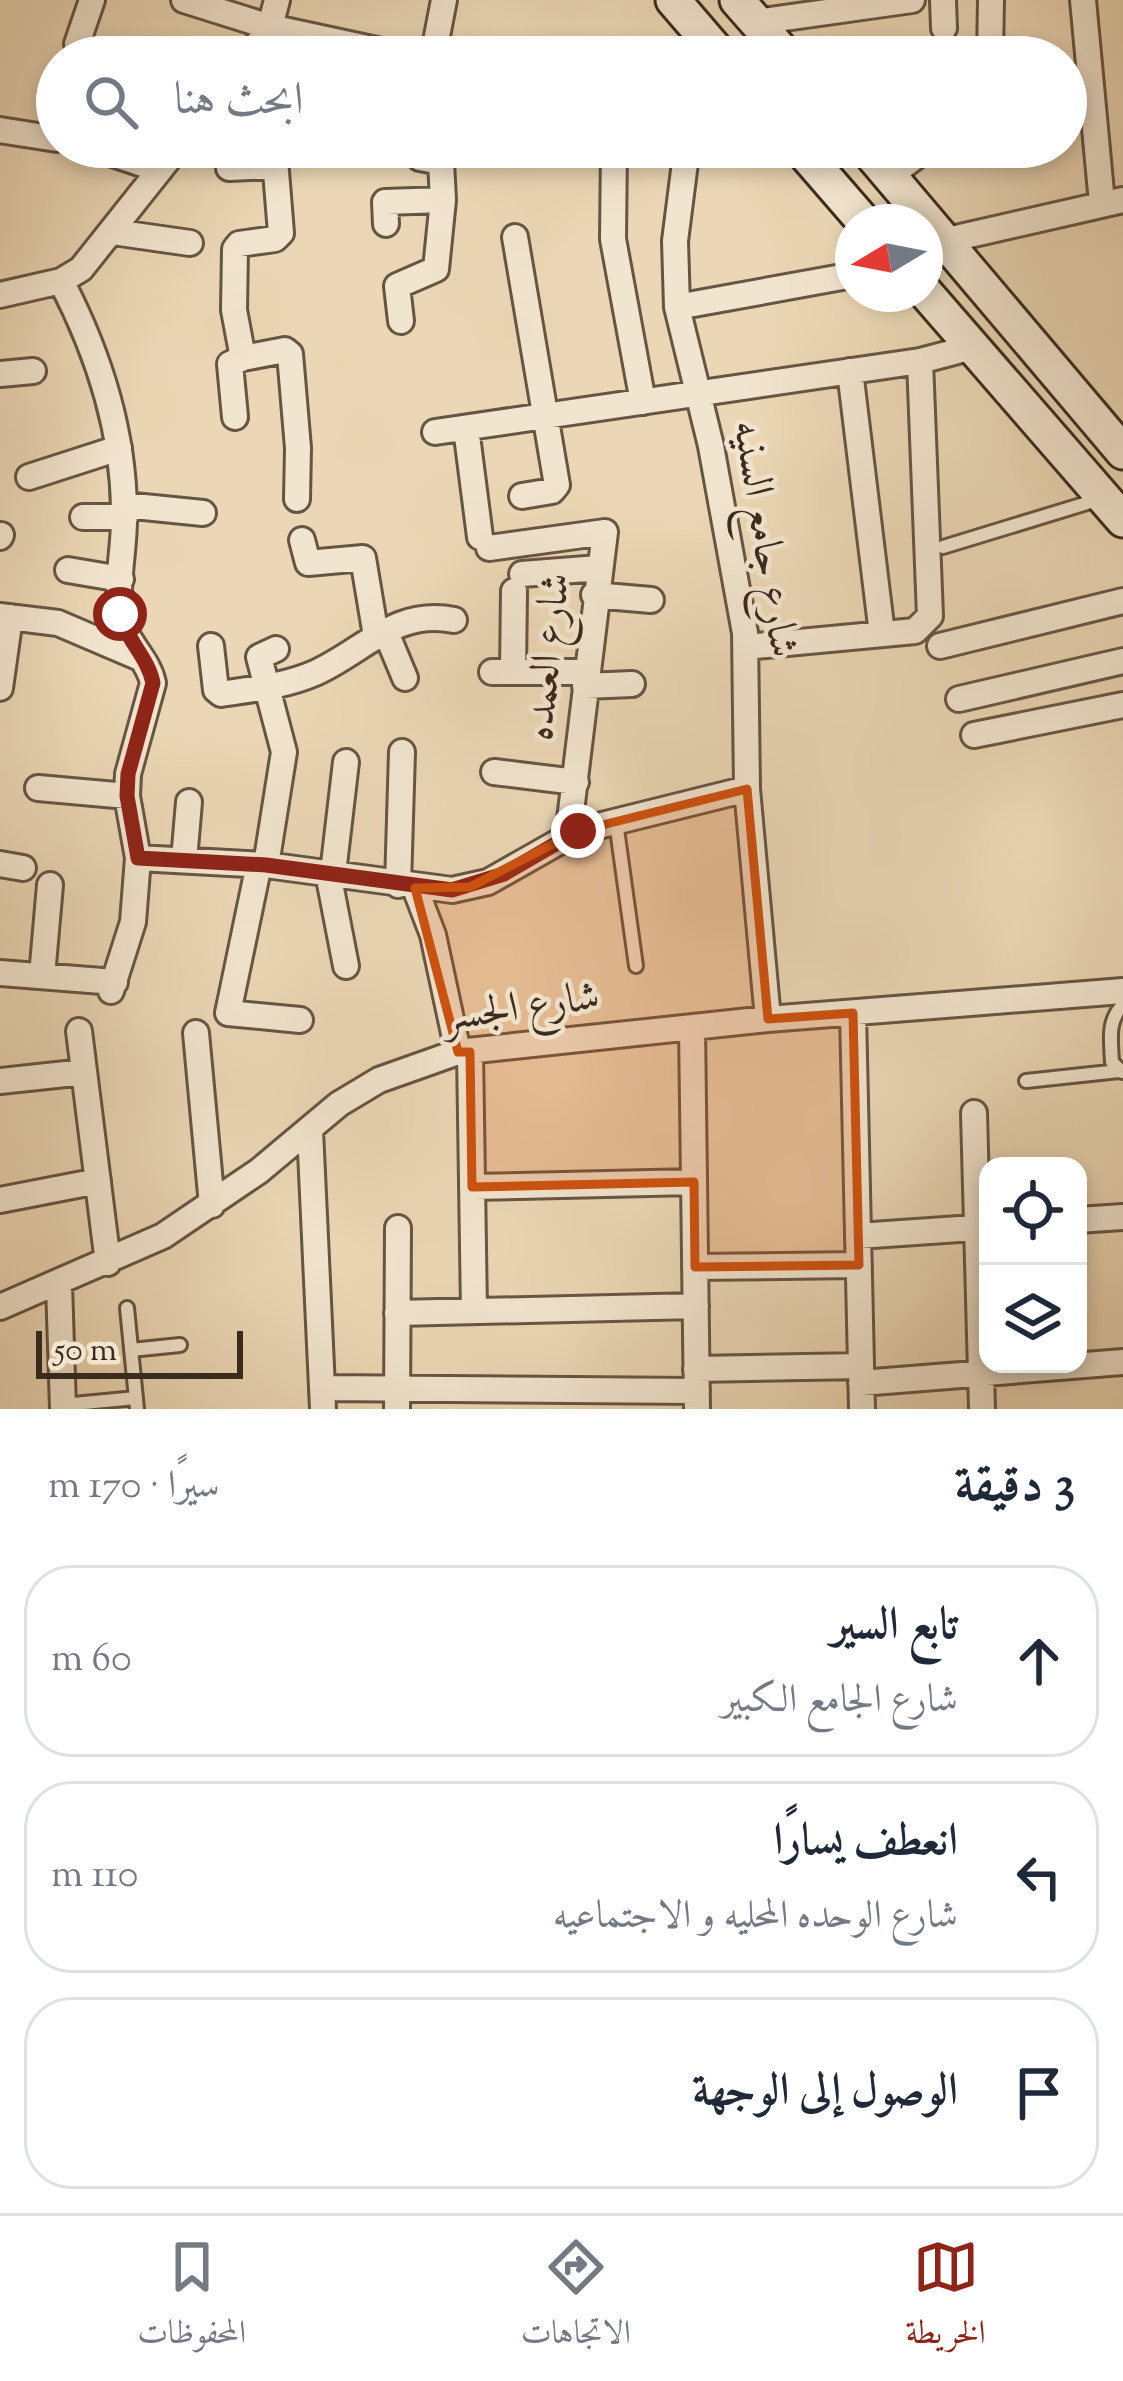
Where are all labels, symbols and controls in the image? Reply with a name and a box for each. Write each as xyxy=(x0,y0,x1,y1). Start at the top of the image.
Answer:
search box xyxy=(36,36,1087,168)
icon: search xyxy=(78,69,144,135)
text: ابحث هنا xyxy=(174,70,304,135)
north arrow xyxy=(835,204,943,312)
street label: شارع جامع السنيه xyxy=(712,416,811,663)
street label: شارع العمده xyxy=(511,570,590,744)
route start xyxy=(93,587,147,641)
route end xyxy=(551,804,605,858)
street label: شارع الجسر xyxy=(436,968,604,1051)
map controls xyxy=(979,1157,1087,1373)
button: locate xyxy=(979,1157,1087,1265)
button: layers xyxy=(979,1265,1087,1373)
scale bar xyxy=(36,1325,243,1378)
text: 50 m xyxy=(54,1328,117,1376)
text: 3 دقيقة xyxy=(954,1451,1075,1524)
text: سيرًا · 170 m xyxy=(48,1460,220,1516)
text: تابع السير xyxy=(831,1595,958,1660)
icon: ahead xyxy=(1006,1628,1072,1694)
text: 60 m xyxy=(51,1633,132,1689)
text: شارع الجامع الكبير xyxy=(721,1674,958,1730)
text: انعطف يسارًا xyxy=(774,1811,958,1876)
icon: left xyxy=(1006,1844,1072,1910)
text: 110 m xyxy=(51,1849,138,1905)
text: شارع الوحده المحليه و الاجتماعيه xyxy=(553,1890,958,1946)
icon: arrive xyxy=(1006,2060,1072,2126)
text: الوصول إلى الوجهة xyxy=(692,2061,958,2126)
tab: المحفوظات xyxy=(137,2234,246,2364)
tab: الاتجاهات xyxy=(521,2234,631,2364)
tab: الخريطة xyxy=(905,2234,986,2364)

